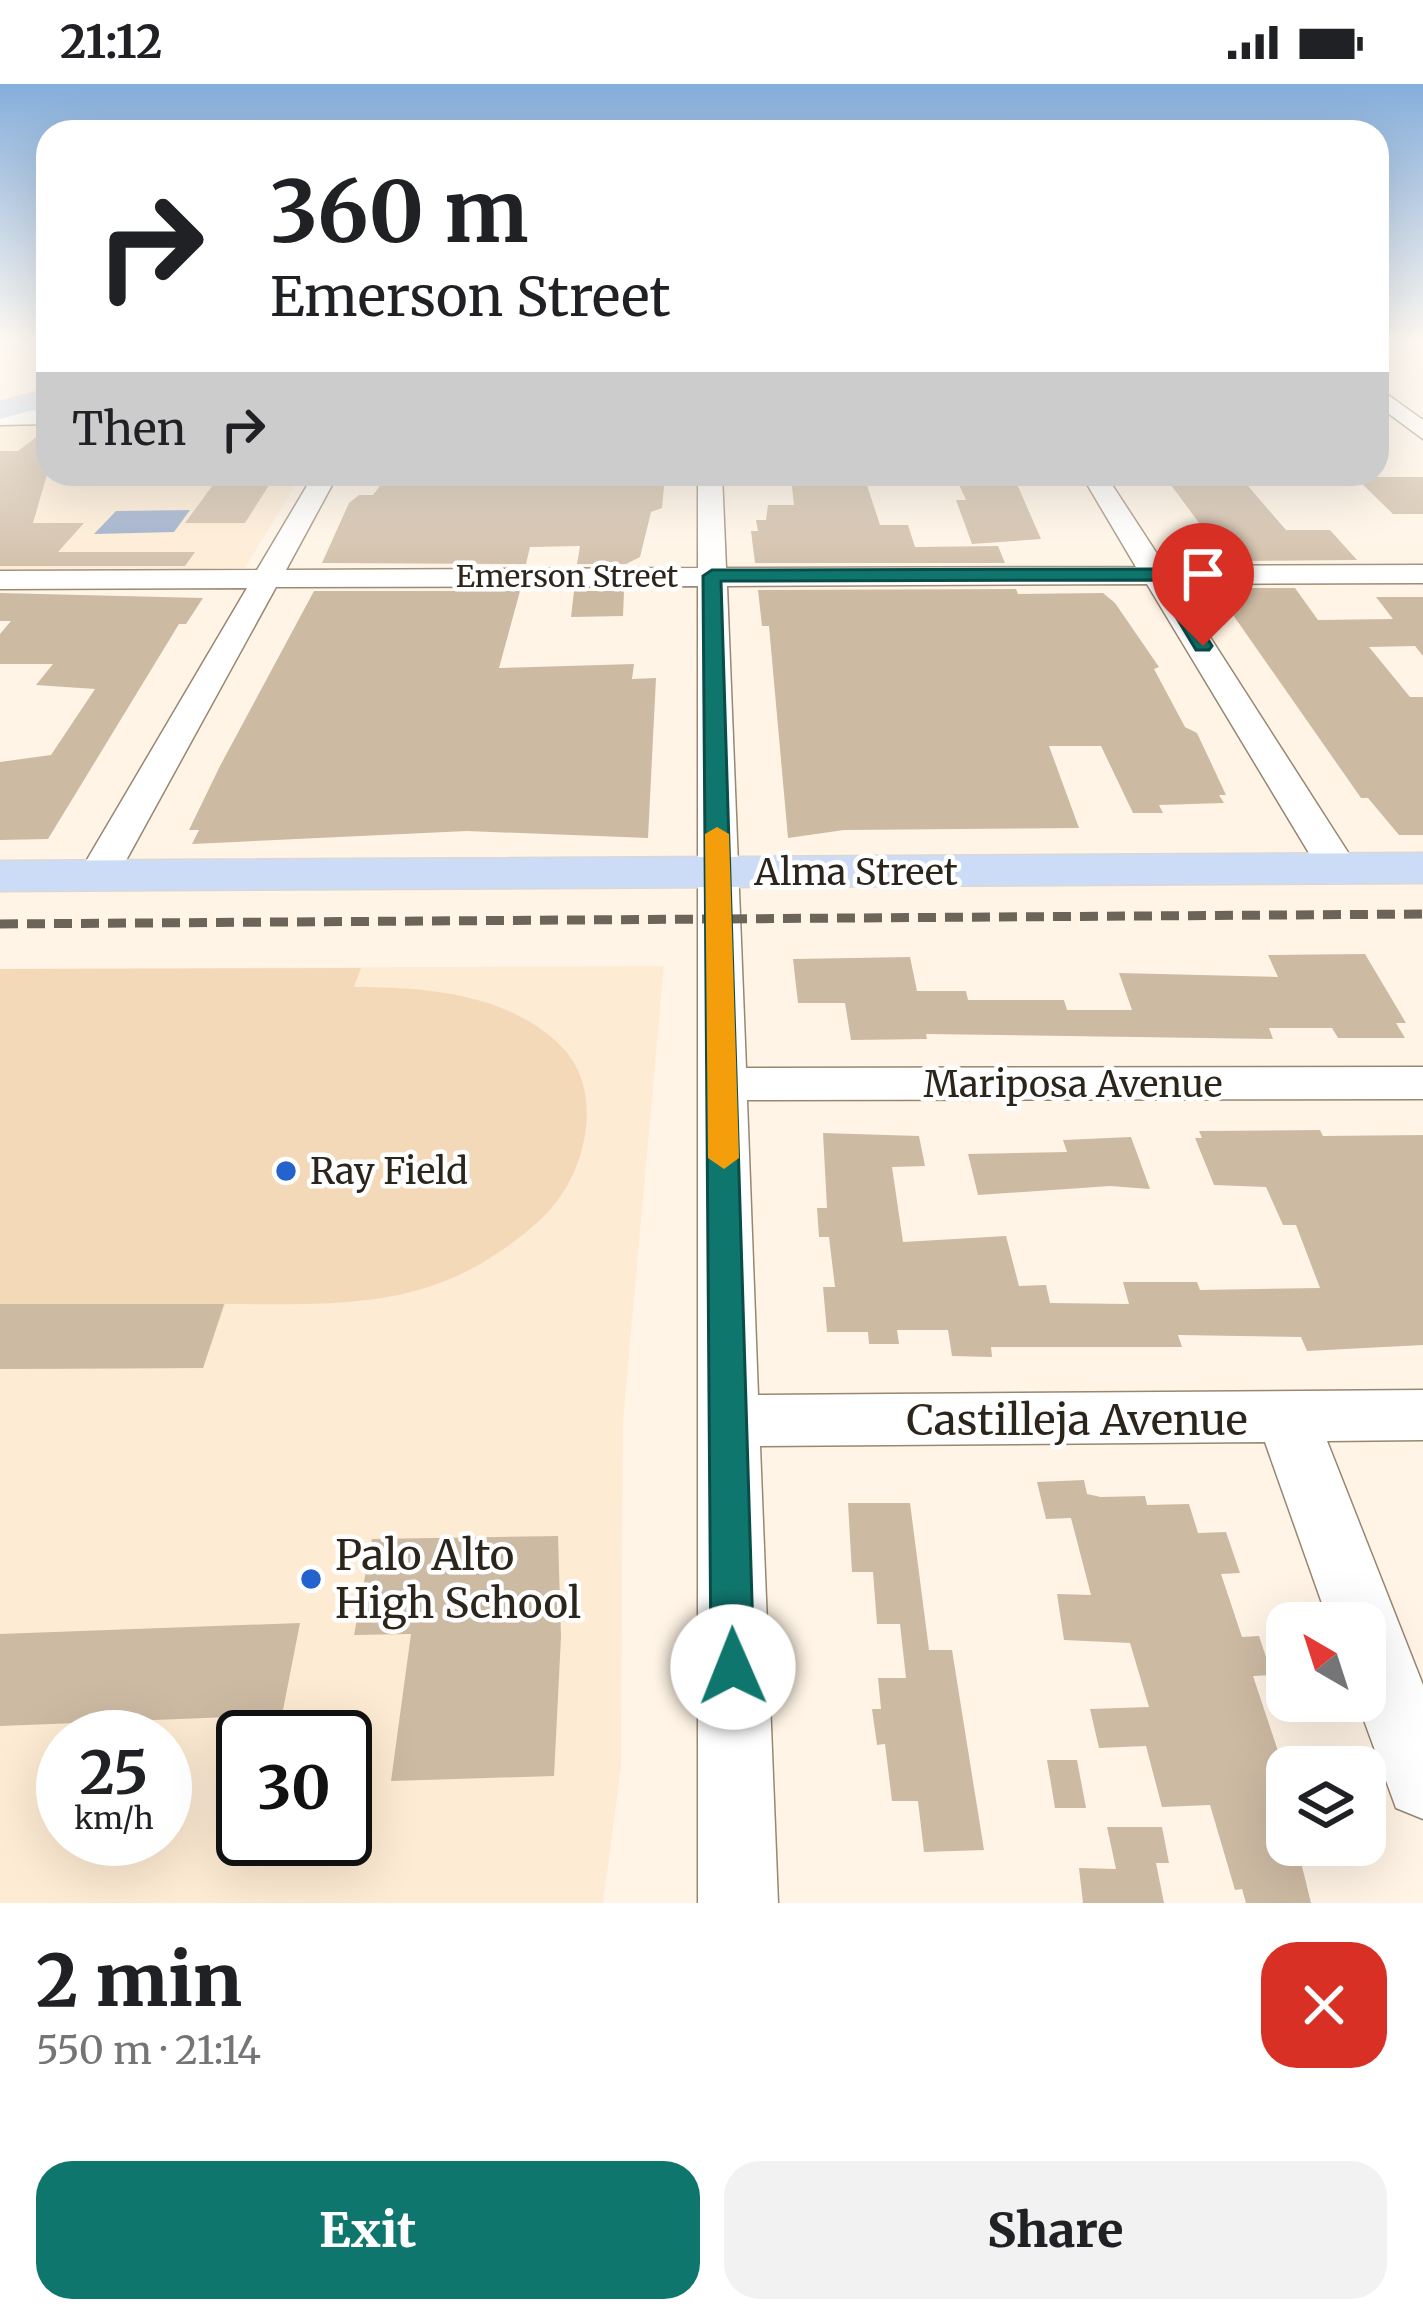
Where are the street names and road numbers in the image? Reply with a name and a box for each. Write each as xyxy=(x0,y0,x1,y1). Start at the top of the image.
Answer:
street label: Emerson Street xyxy=(456,557,679,595)
street label: Alma Street xyxy=(753,850,958,895)
street label: Mariposa Avenue xyxy=(924,1062,1222,1107)
street label: Castilleja Avenue xyxy=(906,1394,1248,1446)

